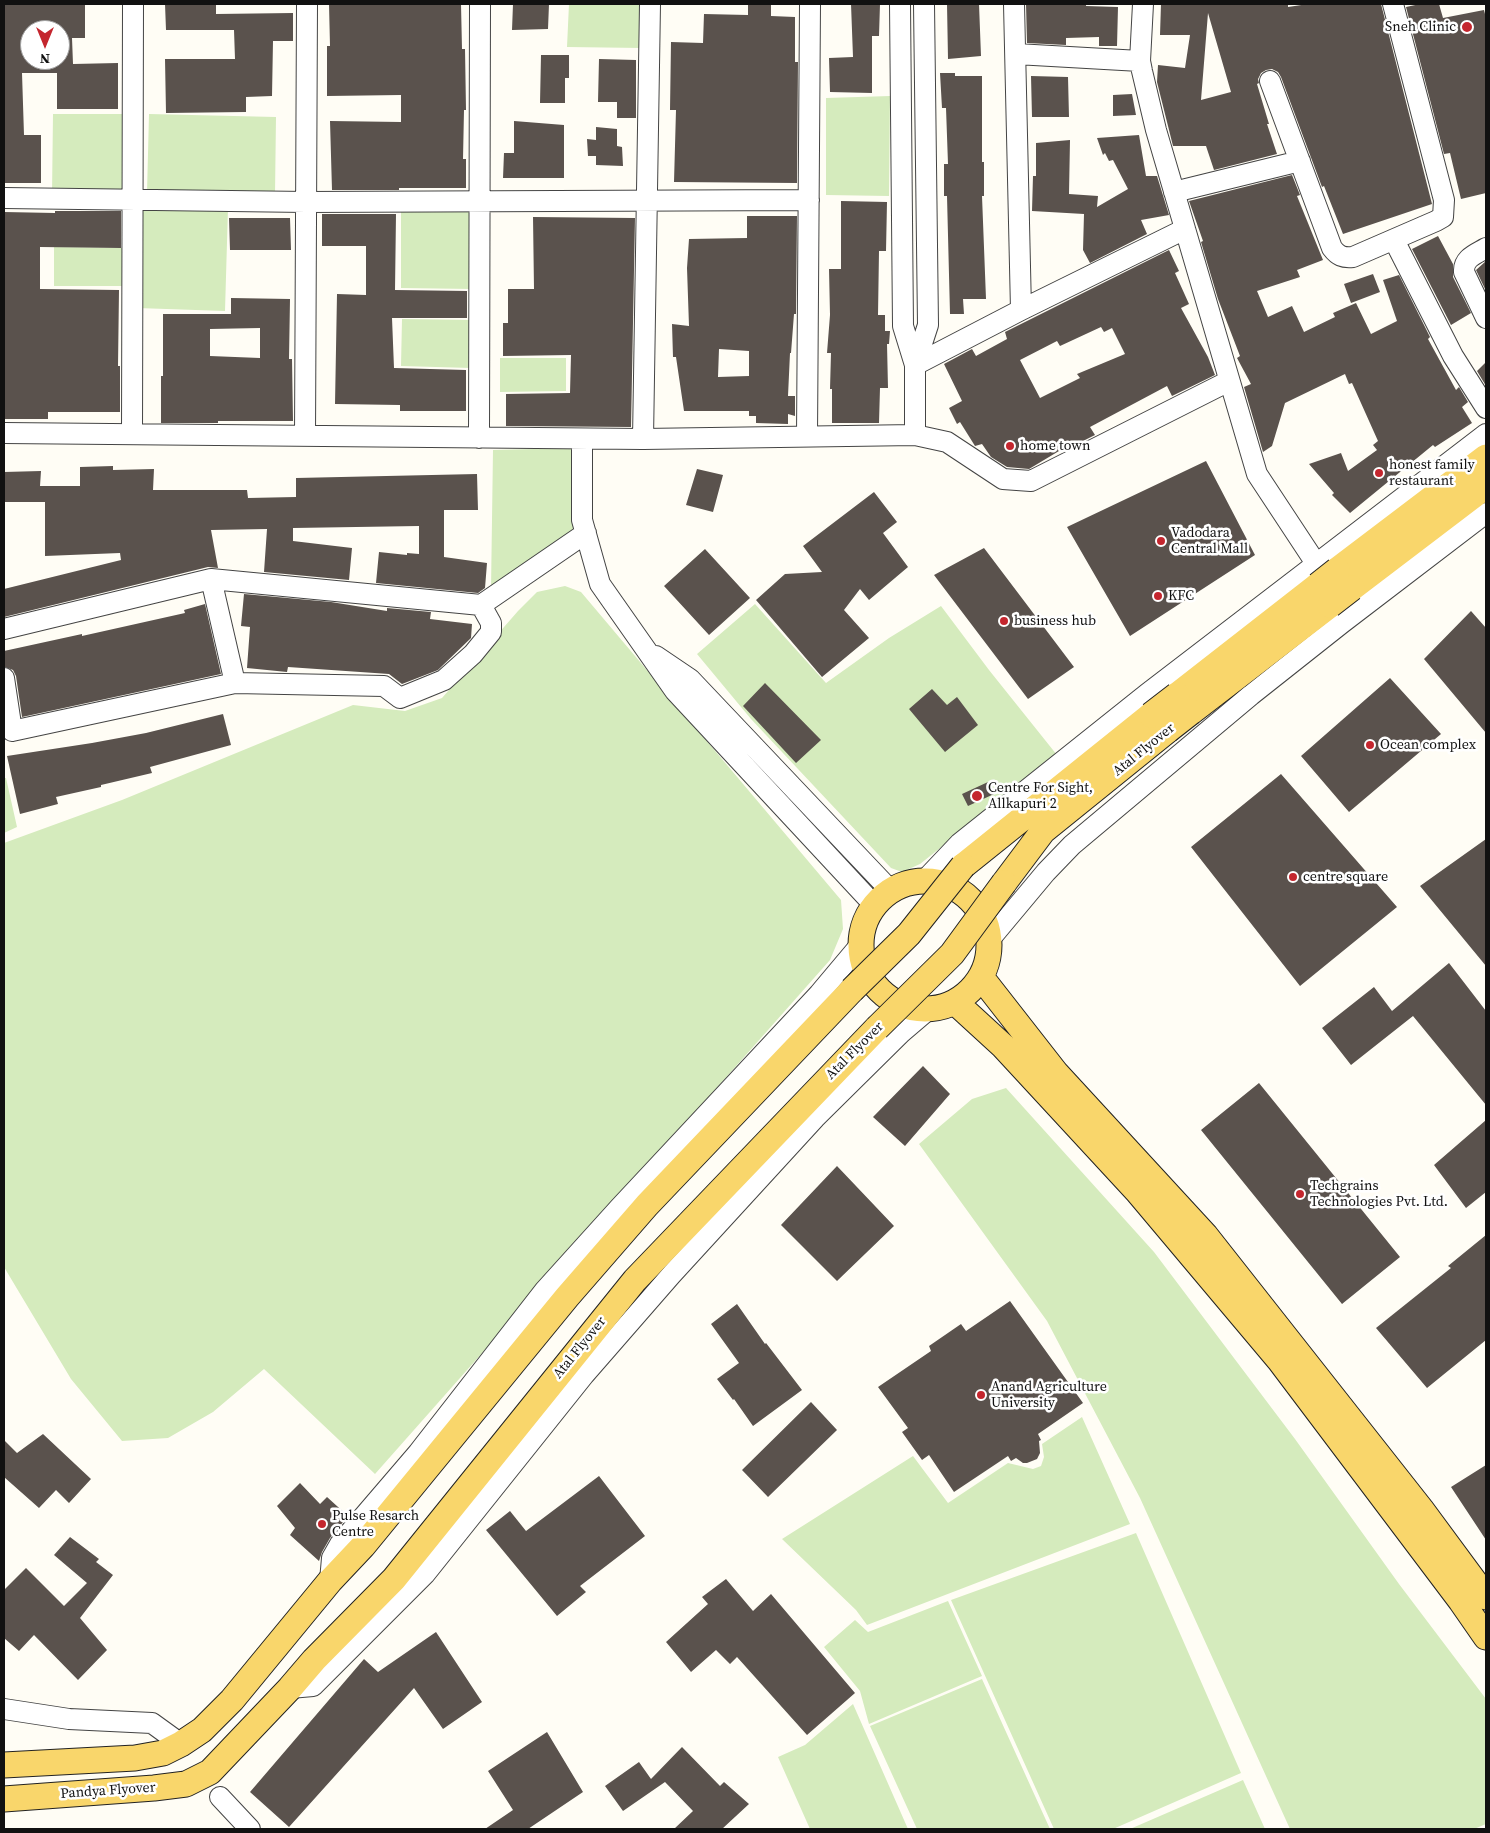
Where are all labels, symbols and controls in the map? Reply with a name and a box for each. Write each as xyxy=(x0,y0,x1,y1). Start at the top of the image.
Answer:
place label: Sneh Clinic xyxy=(1385,19,1456,35)
north arrow xyxy=(20,20,70,70)
marker: Sneh Clinic xyxy=(1460,20,1474,34)
text: N xyxy=(40,49,50,69)
place label: home town xyxy=(1020,438,1091,454)
marker: home town xyxy=(1004,440,1016,452)
place label: honest family restaurant xyxy=(1389,457,1475,490)
marker: honest family restaurant xyxy=(1373,467,1385,479)
place label: Vadodara Central Mall xyxy=(1171,525,1248,558)
marker: Vadodara Central Mall xyxy=(1155,535,1167,547)
place label: KFC xyxy=(1168,588,1194,604)
marker: KFC xyxy=(1152,590,1164,602)
place label: business hub xyxy=(1014,613,1096,629)
marker: business hub xyxy=(998,615,1010,627)
street label: Atal Flyover xyxy=(1110,720,1178,780)
place label: Ocean complex xyxy=(1380,737,1476,753)
marker: Ocean complex xyxy=(1364,739,1376,751)
place label: Centre For Sight, Allkapuri 2 xyxy=(988,780,1093,812)
marker: Centre For Sight, Allkapuri 2 xyxy=(970,789,984,803)
place label: centre square xyxy=(1303,869,1388,885)
marker: centre square xyxy=(1287,871,1299,883)
street label: Atal Flyover xyxy=(823,1019,887,1083)
place label: Techgrains Technologies Pvt. Ltd. xyxy=(1310,1178,1448,1210)
marker: Techgrains Technologies Pvt. Ltd. xyxy=(1294,1188,1306,1200)
street label: Atal Flyover xyxy=(550,1314,610,1382)
place label: Anand Agriculture University xyxy=(991,1379,1107,1411)
marker: Anand Agriculture University xyxy=(975,1389,987,1401)
place label: Pulse Resarch Centre xyxy=(332,1508,419,1540)
marker: Pulse Resarch Centre xyxy=(316,1518,328,1530)
street label: Pandya Flyover xyxy=(60,1779,156,1803)

